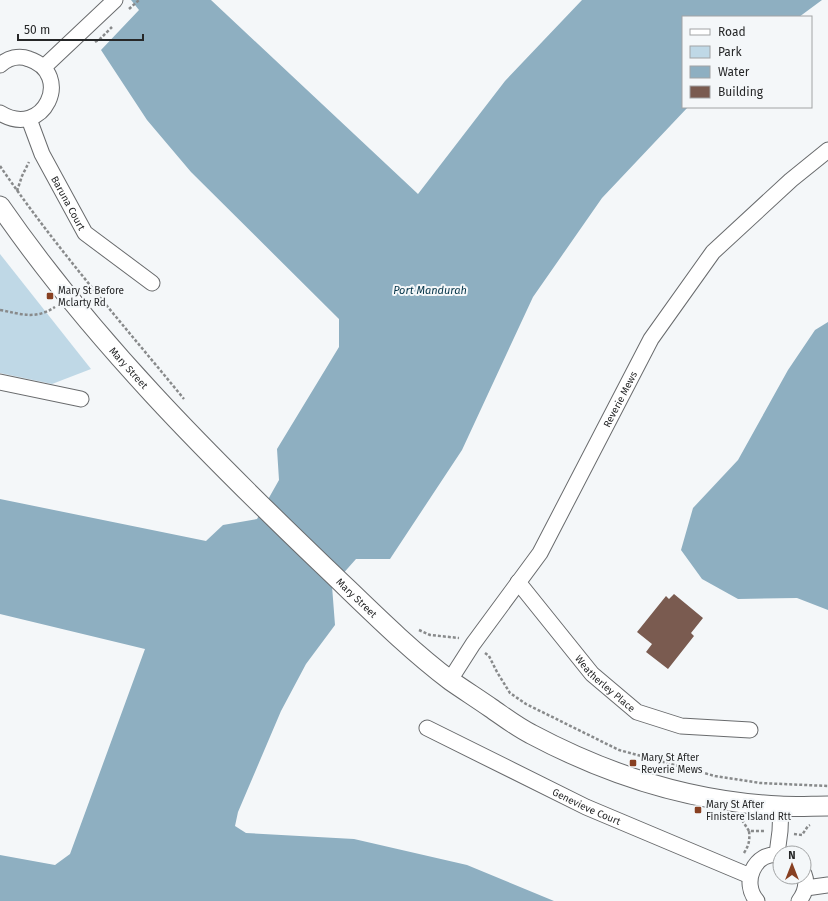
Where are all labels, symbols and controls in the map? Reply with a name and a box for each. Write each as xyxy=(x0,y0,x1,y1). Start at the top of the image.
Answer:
scale bar xyxy=(18,16,143,42)
legend xyxy=(682,16,812,108)
text: 50 m xyxy=(24,23,50,37)
text: Road xyxy=(718,25,746,39)
text: Park xyxy=(718,45,742,59)
text: Water xyxy=(718,65,750,79)
text: Building xyxy=(718,85,764,99)
street label: Baruna Court xyxy=(48,174,87,233)
water label: Port Mandurah xyxy=(393,284,467,297)
place label: Mary St Before Mclarty Rd xyxy=(58,285,124,309)
marker: Mary St Before Mclarty Rd xyxy=(45,291,55,301)
street label: Mary Street xyxy=(106,345,150,392)
street label: Reverie Mews xyxy=(601,369,640,430)
street label: Mary Street xyxy=(333,576,379,621)
street label: Weatherley Place xyxy=(572,653,637,715)
place label: Mary St After Reverie Mews xyxy=(641,752,703,776)
marker: Mary St After Reverie Mews xyxy=(628,758,638,768)
street label: Genevieve Court xyxy=(550,786,623,828)
place label: Mary St After Finistere Island Rtt xyxy=(706,799,791,823)
marker: Mary St After Finistere Island Rtt xyxy=(693,805,703,815)
north arrow xyxy=(772,845,812,885)
text: N xyxy=(788,849,796,862)

